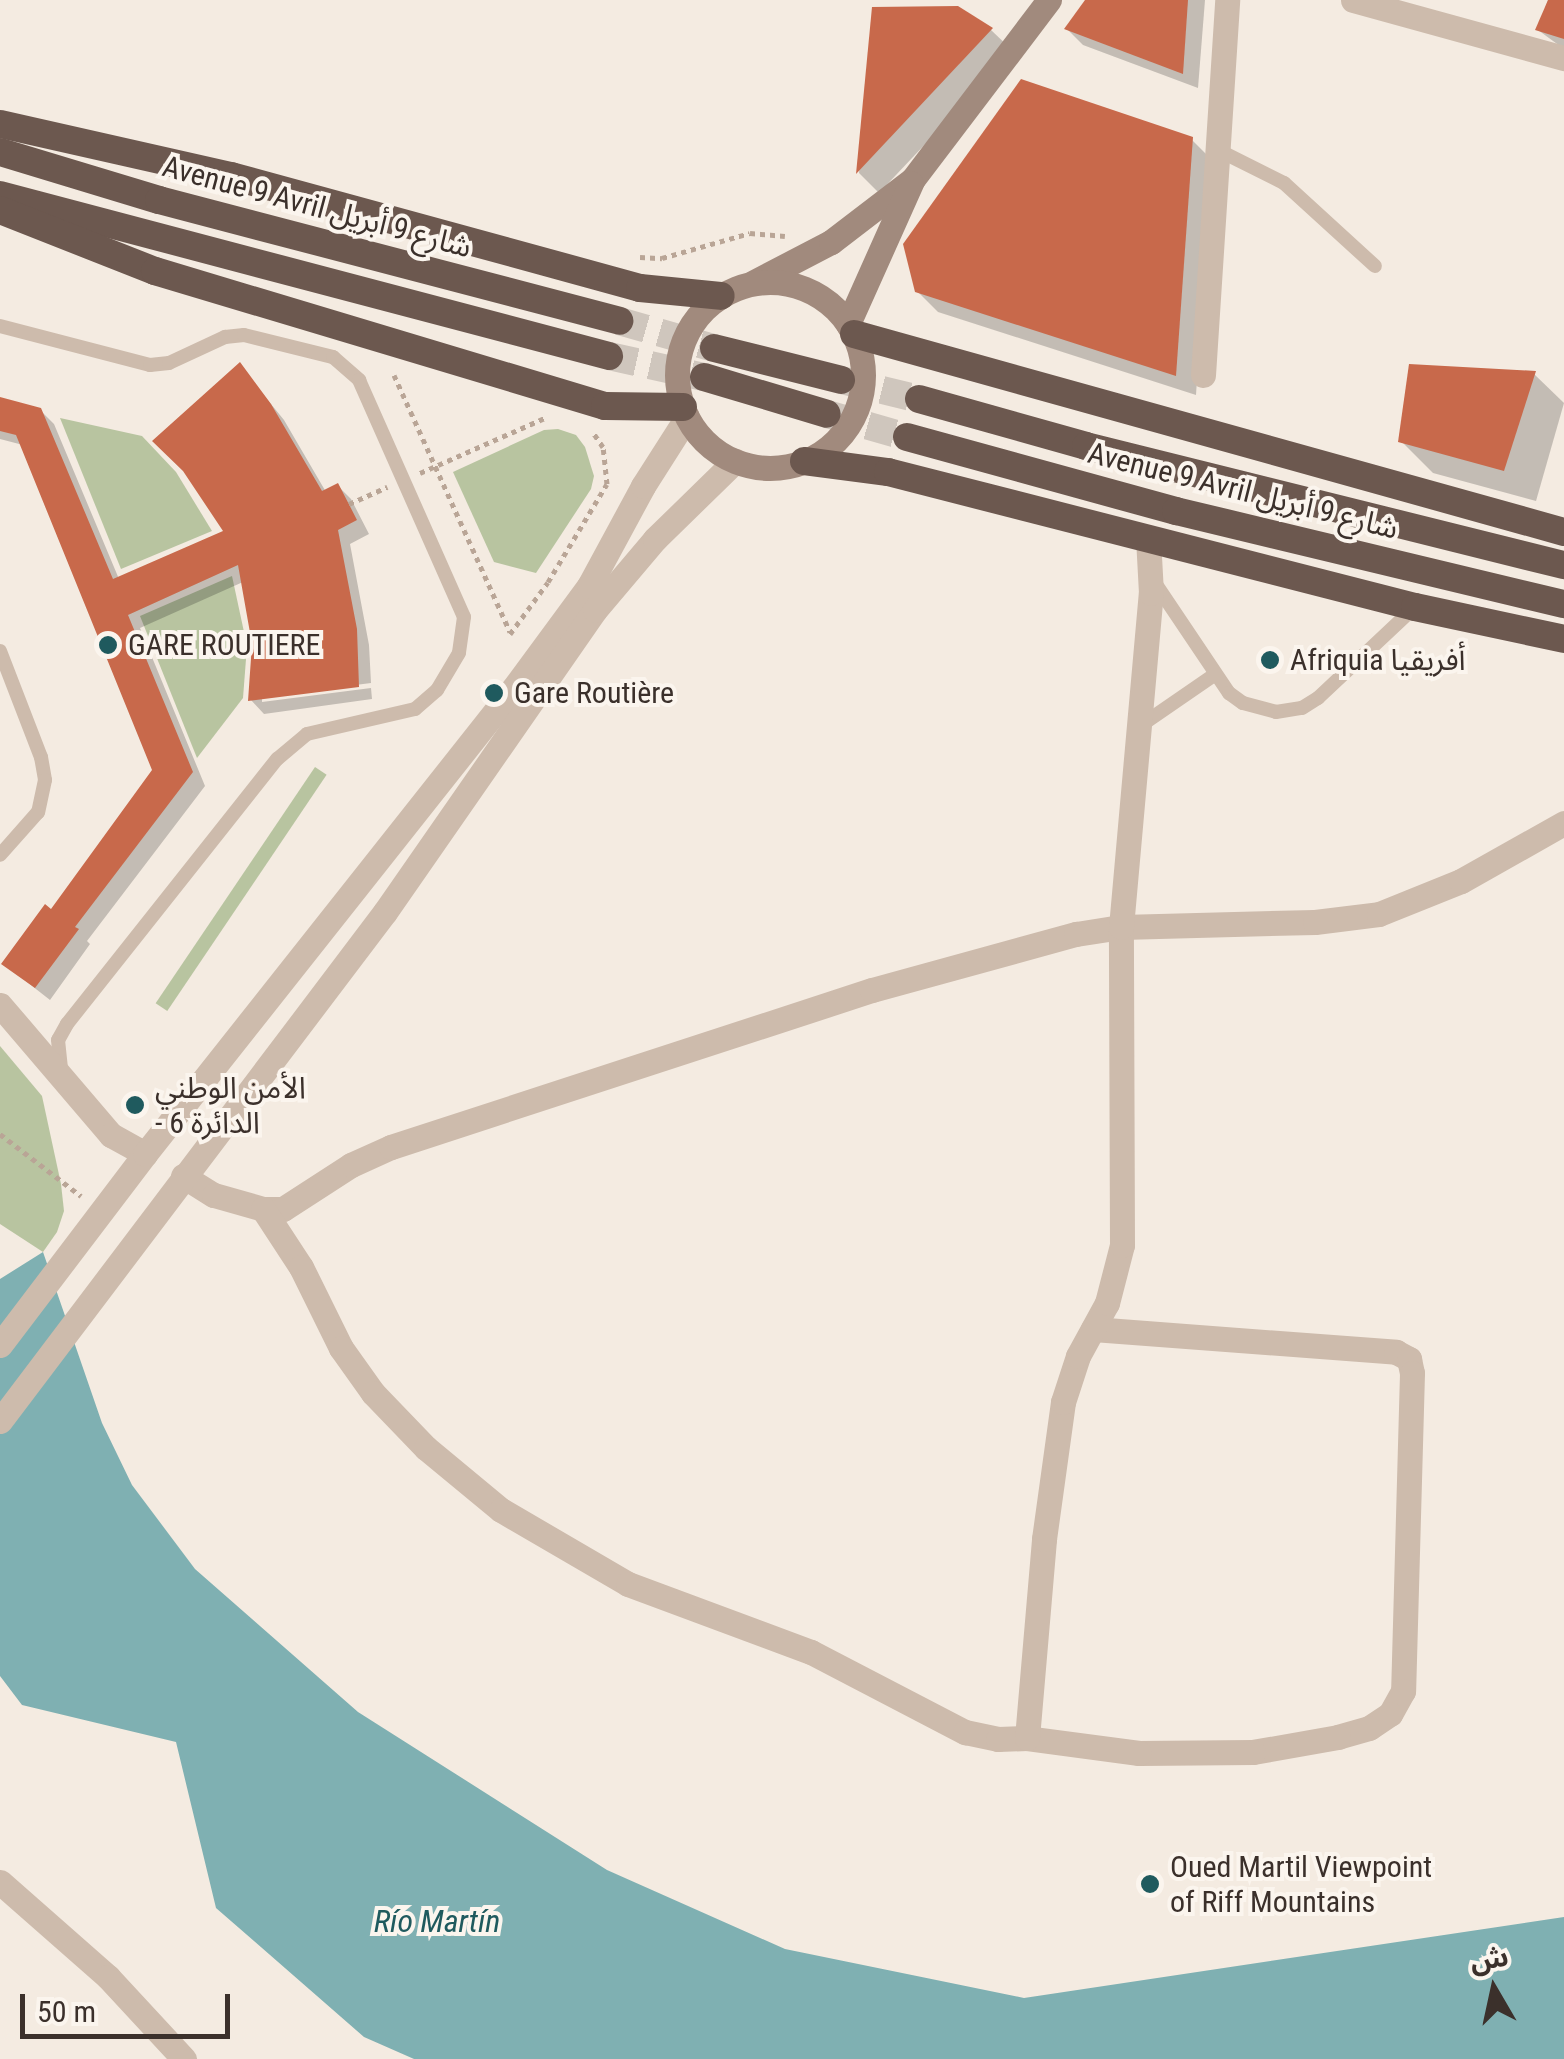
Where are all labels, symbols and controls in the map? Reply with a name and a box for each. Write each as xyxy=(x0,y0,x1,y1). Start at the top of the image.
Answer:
street label: Avenue 9 Avril شارع 9 أبريل xyxy=(159,148,475,266)
street label: Avenue 9 Avril شارع 9 أبريل xyxy=(1084,435,1402,547)
place label: GARE ROUTIERE xyxy=(128,627,320,663)
marker: GARE ROUTIERE xyxy=(97,634,119,656)
place label: Afriquia أفريقيا xyxy=(1290,642,1466,678)
marker: Afriquia أفريقيا xyxy=(1259,649,1281,671)
place label: Gare Routière xyxy=(514,675,674,711)
marker: Gare Routière xyxy=(483,682,505,704)
place label: الأمن الوطني - الدائرة 6 xyxy=(155,1070,306,1140)
marker: الأمن الوطني - الدائرة 6 xyxy=(124,1094,146,1116)
place label: Oued Martil Viewpoint of Riff Mountains xyxy=(1170,1849,1432,1920)
marker: Oued Martil Viewpoint of Riff Mountains xyxy=(1139,1873,1161,1895)
water label: Río Martín xyxy=(374,1902,500,1940)
north arrow xyxy=(1444,1939,1544,2039)
text: ش xyxy=(1468,1940,1511,1978)
scale bar xyxy=(25,1974,235,2036)
text: 50 m xyxy=(37,1994,96,2029)

